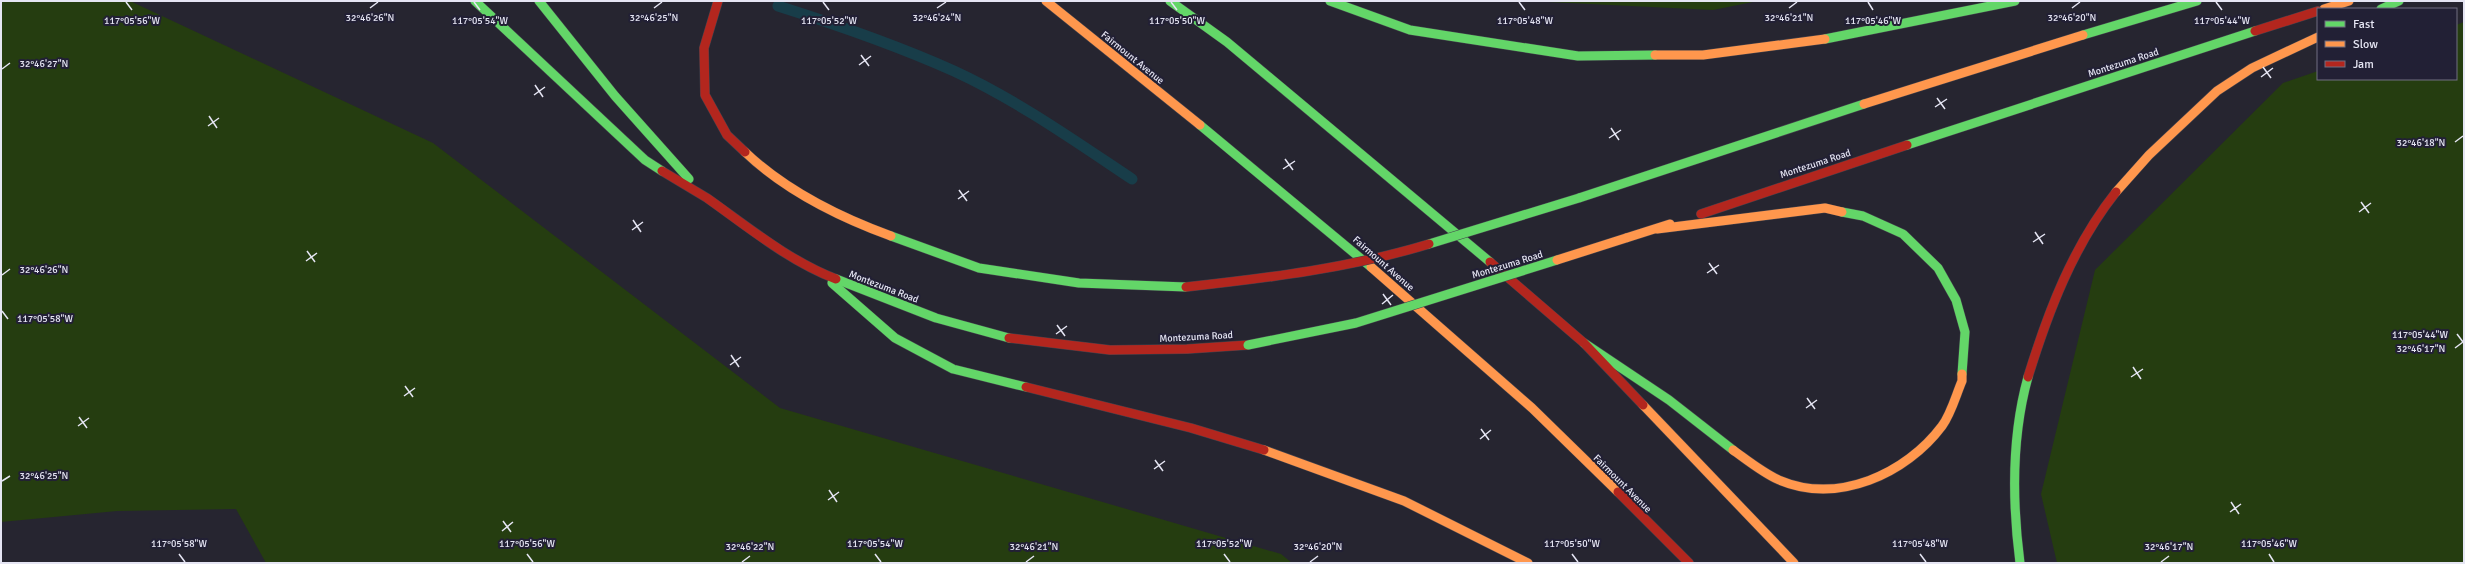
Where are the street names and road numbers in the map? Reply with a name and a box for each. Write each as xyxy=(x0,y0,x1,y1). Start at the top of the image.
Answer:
street label: Fairmount Avenue xyxy=(1099,29,1166,87)
street label: Montezuma Road xyxy=(2086,46,2160,80)
street label: Montezuma Road xyxy=(1778,147,1852,181)
street label: Fairmount Avenue xyxy=(1350,234,1417,294)
street label: Montezuma Road xyxy=(1470,248,1544,281)
street label: Montezuma Road xyxy=(847,268,920,306)
street label: Montezuma Road xyxy=(1159,329,1233,345)
street label: Fairmount Avenue xyxy=(1591,452,1654,515)

